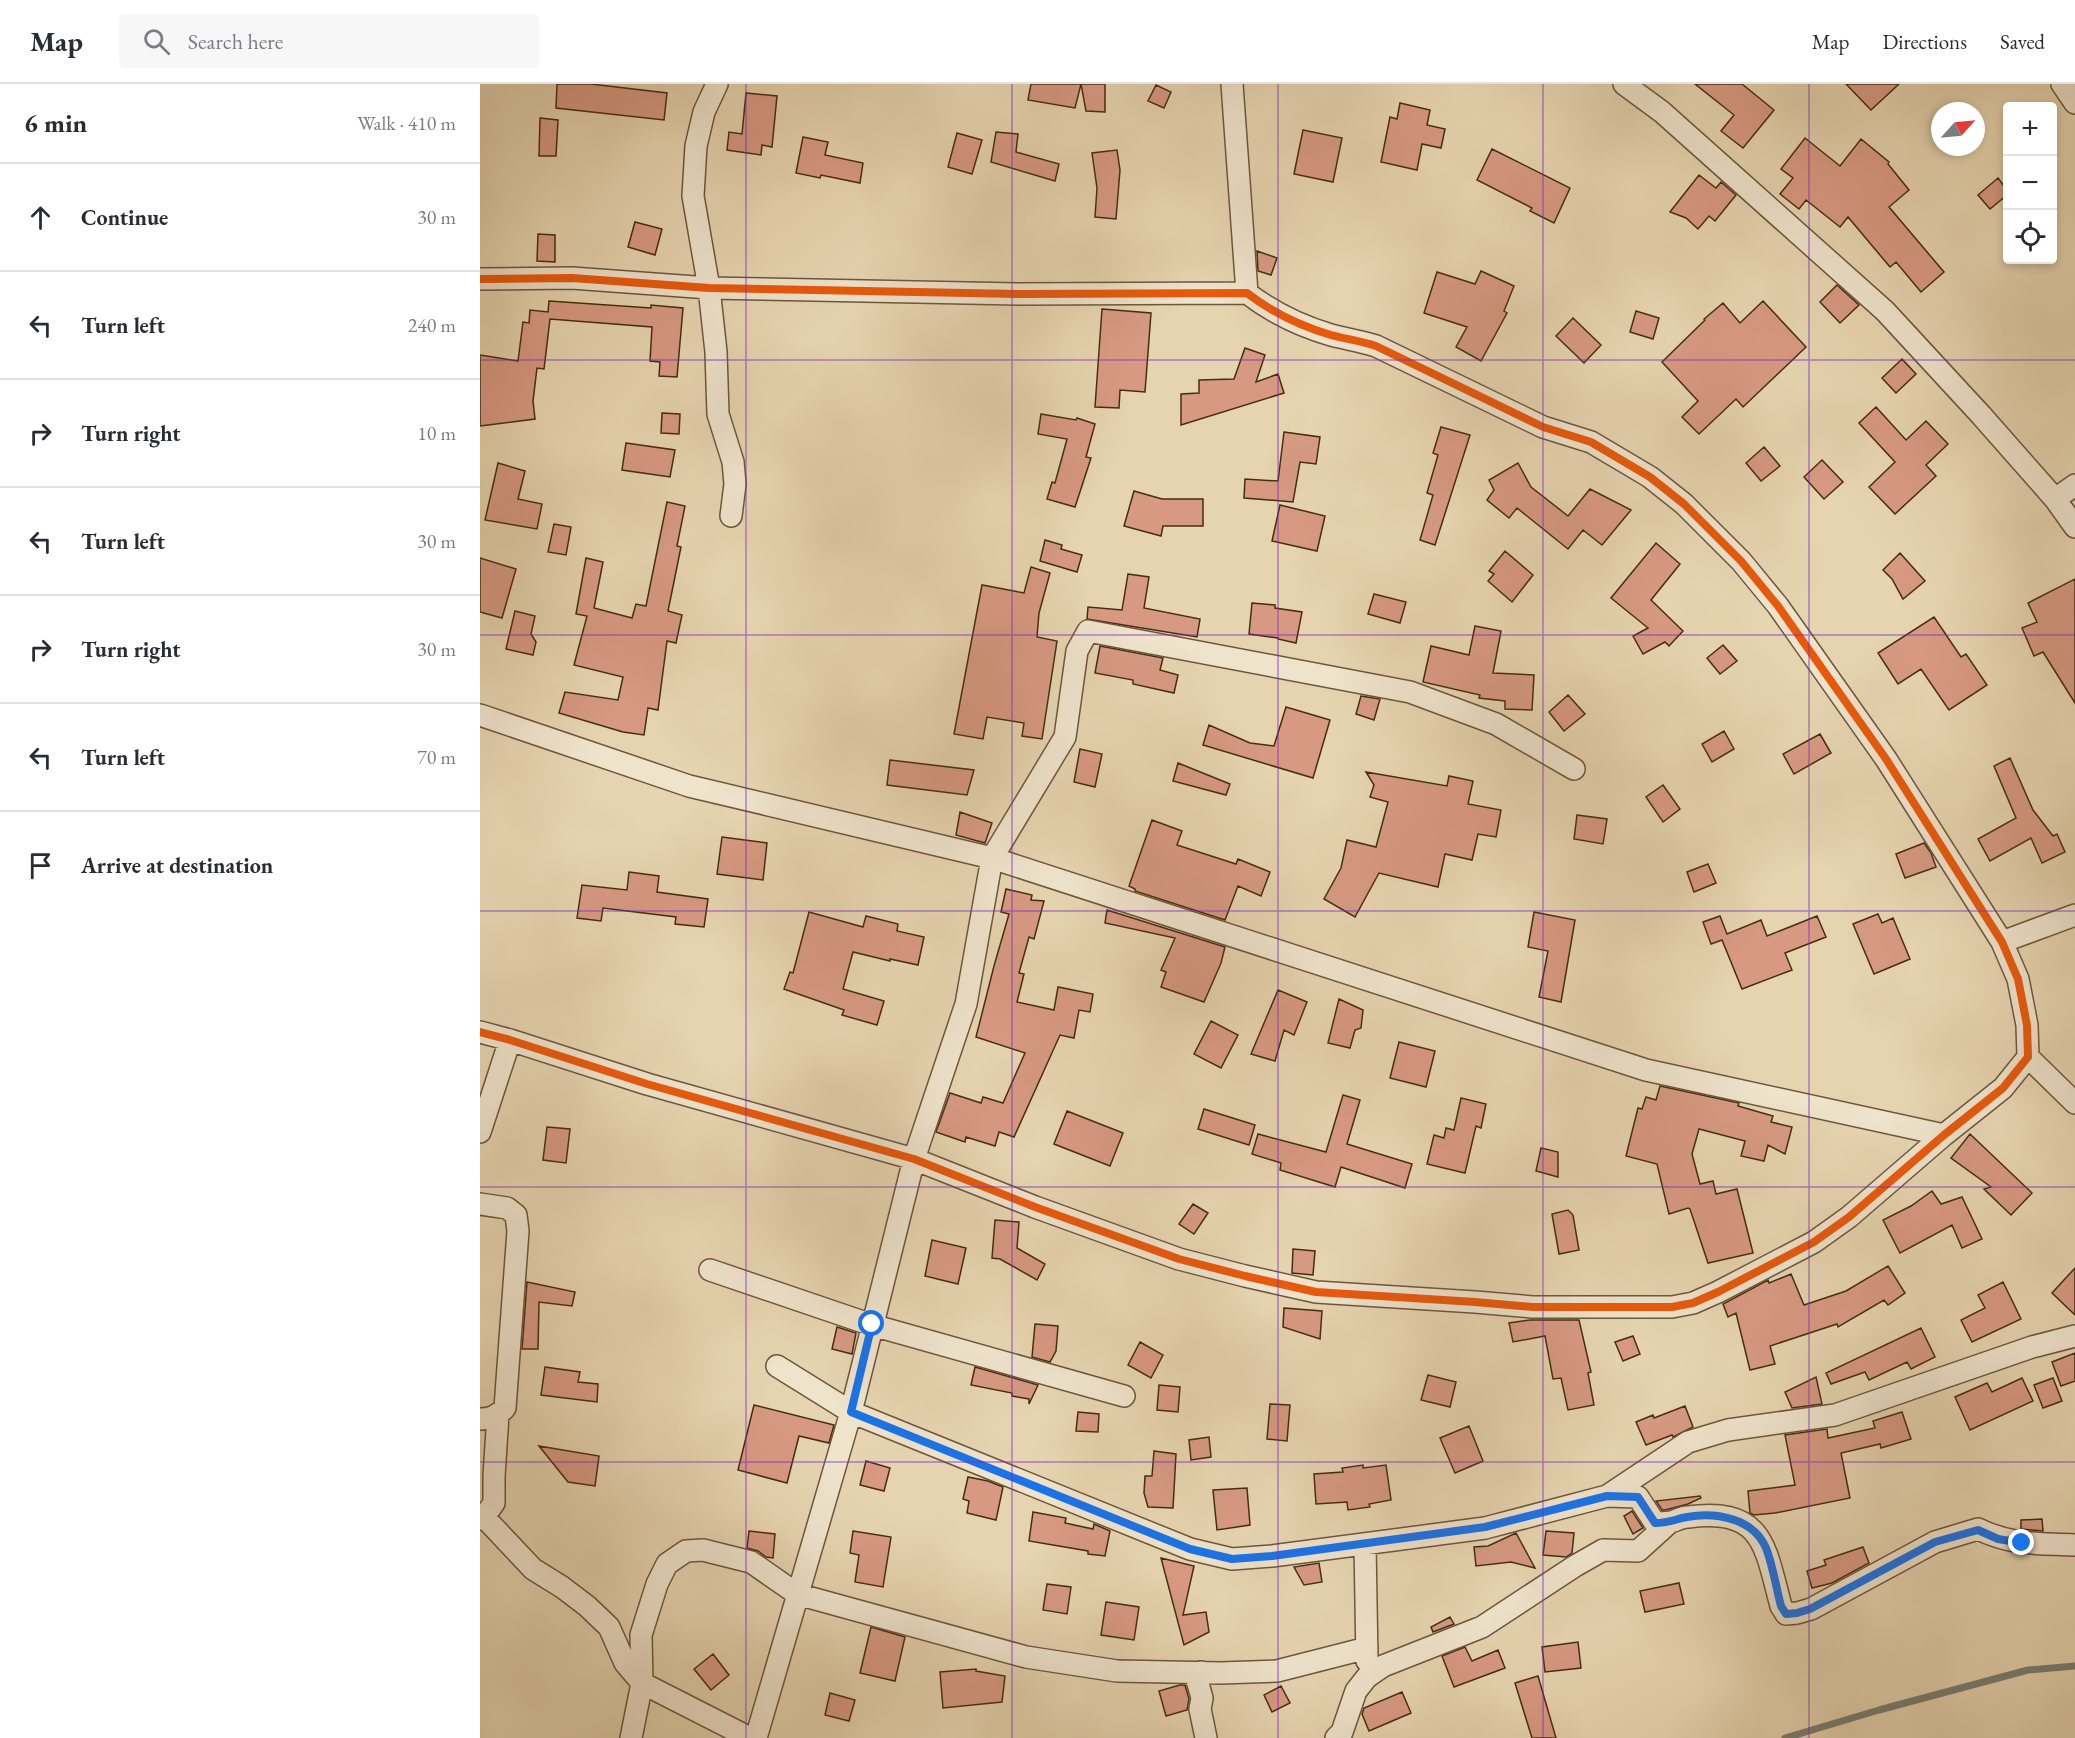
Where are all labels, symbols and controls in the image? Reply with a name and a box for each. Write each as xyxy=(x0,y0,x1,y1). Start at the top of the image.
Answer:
search box xyxy=(119,14,539,68)
text: Map xyxy=(30,23,83,59)
icon: search xyxy=(140,25,173,58)
text: Search here xyxy=(188,27,283,56)
text: Map xyxy=(1812,28,1849,55)
text: Directions xyxy=(1882,28,1967,55)
text: Saved xyxy=(2000,28,2045,55)
north arrow xyxy=(1931,102,1985,156)
map controls xyxy=(2003,102,2057,264)
button: + xyxy=(2003,102,2057,156)
text: 6 min xyxy=(24,106,87,140)
text: Walk · 410 m xyxy=(357,110,456,136)
button: − xyxy=(2003,156,2057,210)
icon: ahead xyxy=(24,201,57,234)
text: Continue xyxy=(81,203,168,232)
text: 30 m xyxy=(417,204,456,230)
button: locate xyxy=(2003,210,2057,264)
icon: left xyxy=(24,309,57,342)
text: Turn left xyxy=(81,311,165,340)
text: 240 m xyxy=(408,312,456,338)
icon: right xyxy=(24,417,57,450)
text: Turn right xyxy=(81,419,180,448)
text: 10 m xyxy=(417,420,456,446)
icon: left xyxy=(24,525,57,558)
text: Turn left xyxy=(81,527,165,556)
text: 30 m xyxy=(417,528,456,554)
icon: right xyxy=(24,633,57,666)
text: Turn right xyxy=(81,635,180,664)
text: 30 m xyxy=(417,636,456,662)
icon: left xyxy=(24,741,57,774)
text: Turn left xyxy=(81,743,165,772)
text: 70 m xyxy=(417,744,456,770)
icon: arrive xyxy=(24,849,57,882)
text: Arrive at destination xyxy=(81,851,273,880)
route start xyxy=(858,1310,884,1336)
route end xyxy=(2008,1529,2034,1555)

